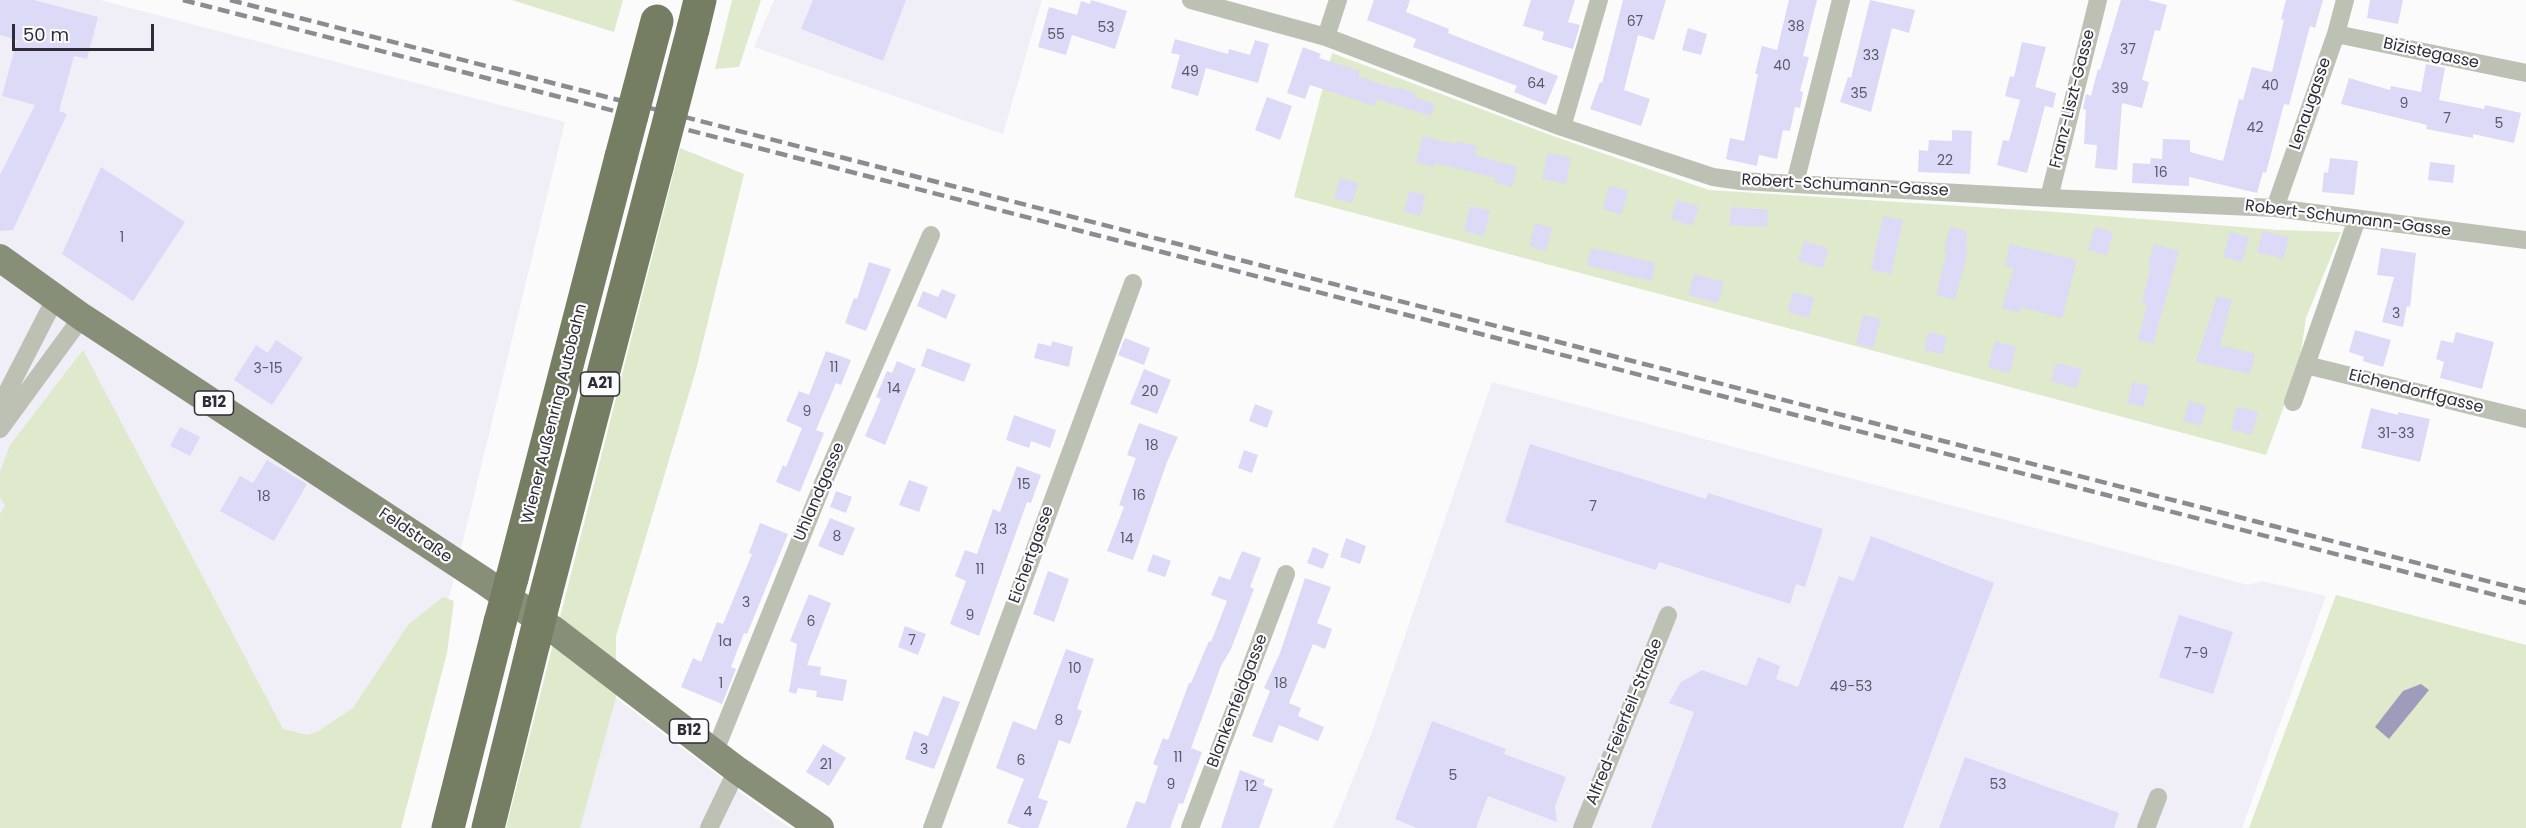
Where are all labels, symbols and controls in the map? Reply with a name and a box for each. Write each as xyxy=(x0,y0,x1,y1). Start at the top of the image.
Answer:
scale bar xyxy=(15,12,158,50)
house number: 67 xyxy=(1627,14,1643,30)
house number: 38 xyxy=(1787,19,1805,35)
house number: 53 xyxy=(1097,20,1115,36)
text: 50 m xyxy=(23,22,69,47)
house number: 55 xyxy=(1047,27,1065,43)
street label: Franz-Liszt-Gasse xyxy=(2046,28,2100,170)
street label: Bizistegasse xyxy=(2381,34,2481,74)
house number: 37 xyxy=(2120,42,2136,58)
house number: 33 xyxy=(1863,48,1879,64)
street label: Lenaugasse xyxy=(2286,55,2336,153)
house number: 40 xyxy=(1773,58,1791,74)
house number: 49 xyxy=(1181,64,1199,80)
house number: 64 xyxy=(1527,76,1545,92)
house number: 40 xyxy=(2261,78,2279,94)
house number: 39 xyxy=(2111,81,2129,97)
house number: 35 xyxy=(1850,86,1868,102)
house number: 9 xyxy=(2400,96,2408,112)
house number: 7 xyxy=(2443,111,2451,127)
house number: 5 xyxy=(2495,116,2503,132)
house number: 42 xyxy=(2247,120,2263,136)
house number: 22 xyxy=(1937,153,1953,169)
house number: 16 xyxy=(2154,165,2168,181)
street label: Robert-Schumann-Gasse xyxy=(1741,171,1949,201)
street label: Robert-Schumann-Gasse xyxy=(2244,197,2452,241)
house number: 1 xyxy=(120,230,124,246)
street label: Wiener Außenring Autobahn xyxy=(518,302,592,526)
house number: 3 xyxy=(2392,306,2400,322)
house number: 11 xyxy=(830,360,838,376)
house number: 3-15 xyxy=(253,361,283,377)
street label: Eichendorffgasse xyxy=(2347,366,2485,418)
road number: A21 xyxy=(580,372,620,396)
house number: 14 xyxy=(887,381,901,397)
house number: 20 xyxy=(1142,384,1158,400)
road number: B12 xyxy=(194,391,234,415)
house number: 9 xyxy=(803,404,811,420)
house number: 31-33 xyxy=(2378,426,2414,442)
house number: 18 xyxy=(1145,438,1159,454)
street label: Uhlandgasse xyxy=(791,440,849,544)
house number: 15 xyxy=(1017,477,1031,493)
house number: 16 xyxy=(1132,488,1146,504)
house number: 18 xyxy=(257,489,271,505)
house number: 7 xyxy=(1589,499,1597,515)
street label: Feldstraße xyxy=(375,504,455,568)
street label: Eichertgasse xyxy=(1006,504,1058,606)
house number: 13 xyxy=(995,522,1007,538)
house number: 8 xyxy=(833,529,841,545)
house number: 14 xyxy=(1120,531,1134,547)
house number: 11 xyxy=(976,562,984,578)
house number: 3 xyxy=(742,595,750,611)
house number: 9 xyxy=(966,608,974,624)
house number: 6 xyxy=(807,614,815,630)
street label: Blankenfeldgasse xyxy=(1204,632,1272,770)
house number: 7 xyxy=(908,633,916,649)
house number: 1a xyxy=(718,634,732,650)
street label: Alfred-Feierfeil-Straße xyxy=(1583,636,1667,808)
house number: 7-9 xyxy=(2184,646,2208,662)
house number: 10 xyxy=(1068,661,1082,677)
house number: 1 xyxy=(719,676,723,692)
house number: 18 xyxy=(1274,676,1288,692)
house number: 49-53 xyxy=(1830,679,1872,695)
house number: 8 xyxy=(1055,713,1063,729)
road number: B12 xyxy=(670,719,708,743)
house number: 3 xyxy=(920,742,928,758)
house number: 11 xyxy=(1174,750,1182,766)
house number: 6 xyxy=(1017,753,1025,769)
house number: 21 xyxy=(820,757,832,773)
house number: 5 xyxy=(1449,768,1457,784)
house number: 9 xyxy=(1167,777,1175,793)
house number: 53 xyxy=(1989,777,2007,793)
house number: 12 xyxy=(1245,779,1257,795)
house number: 4 xyxy=(1024,804,1032,820)

